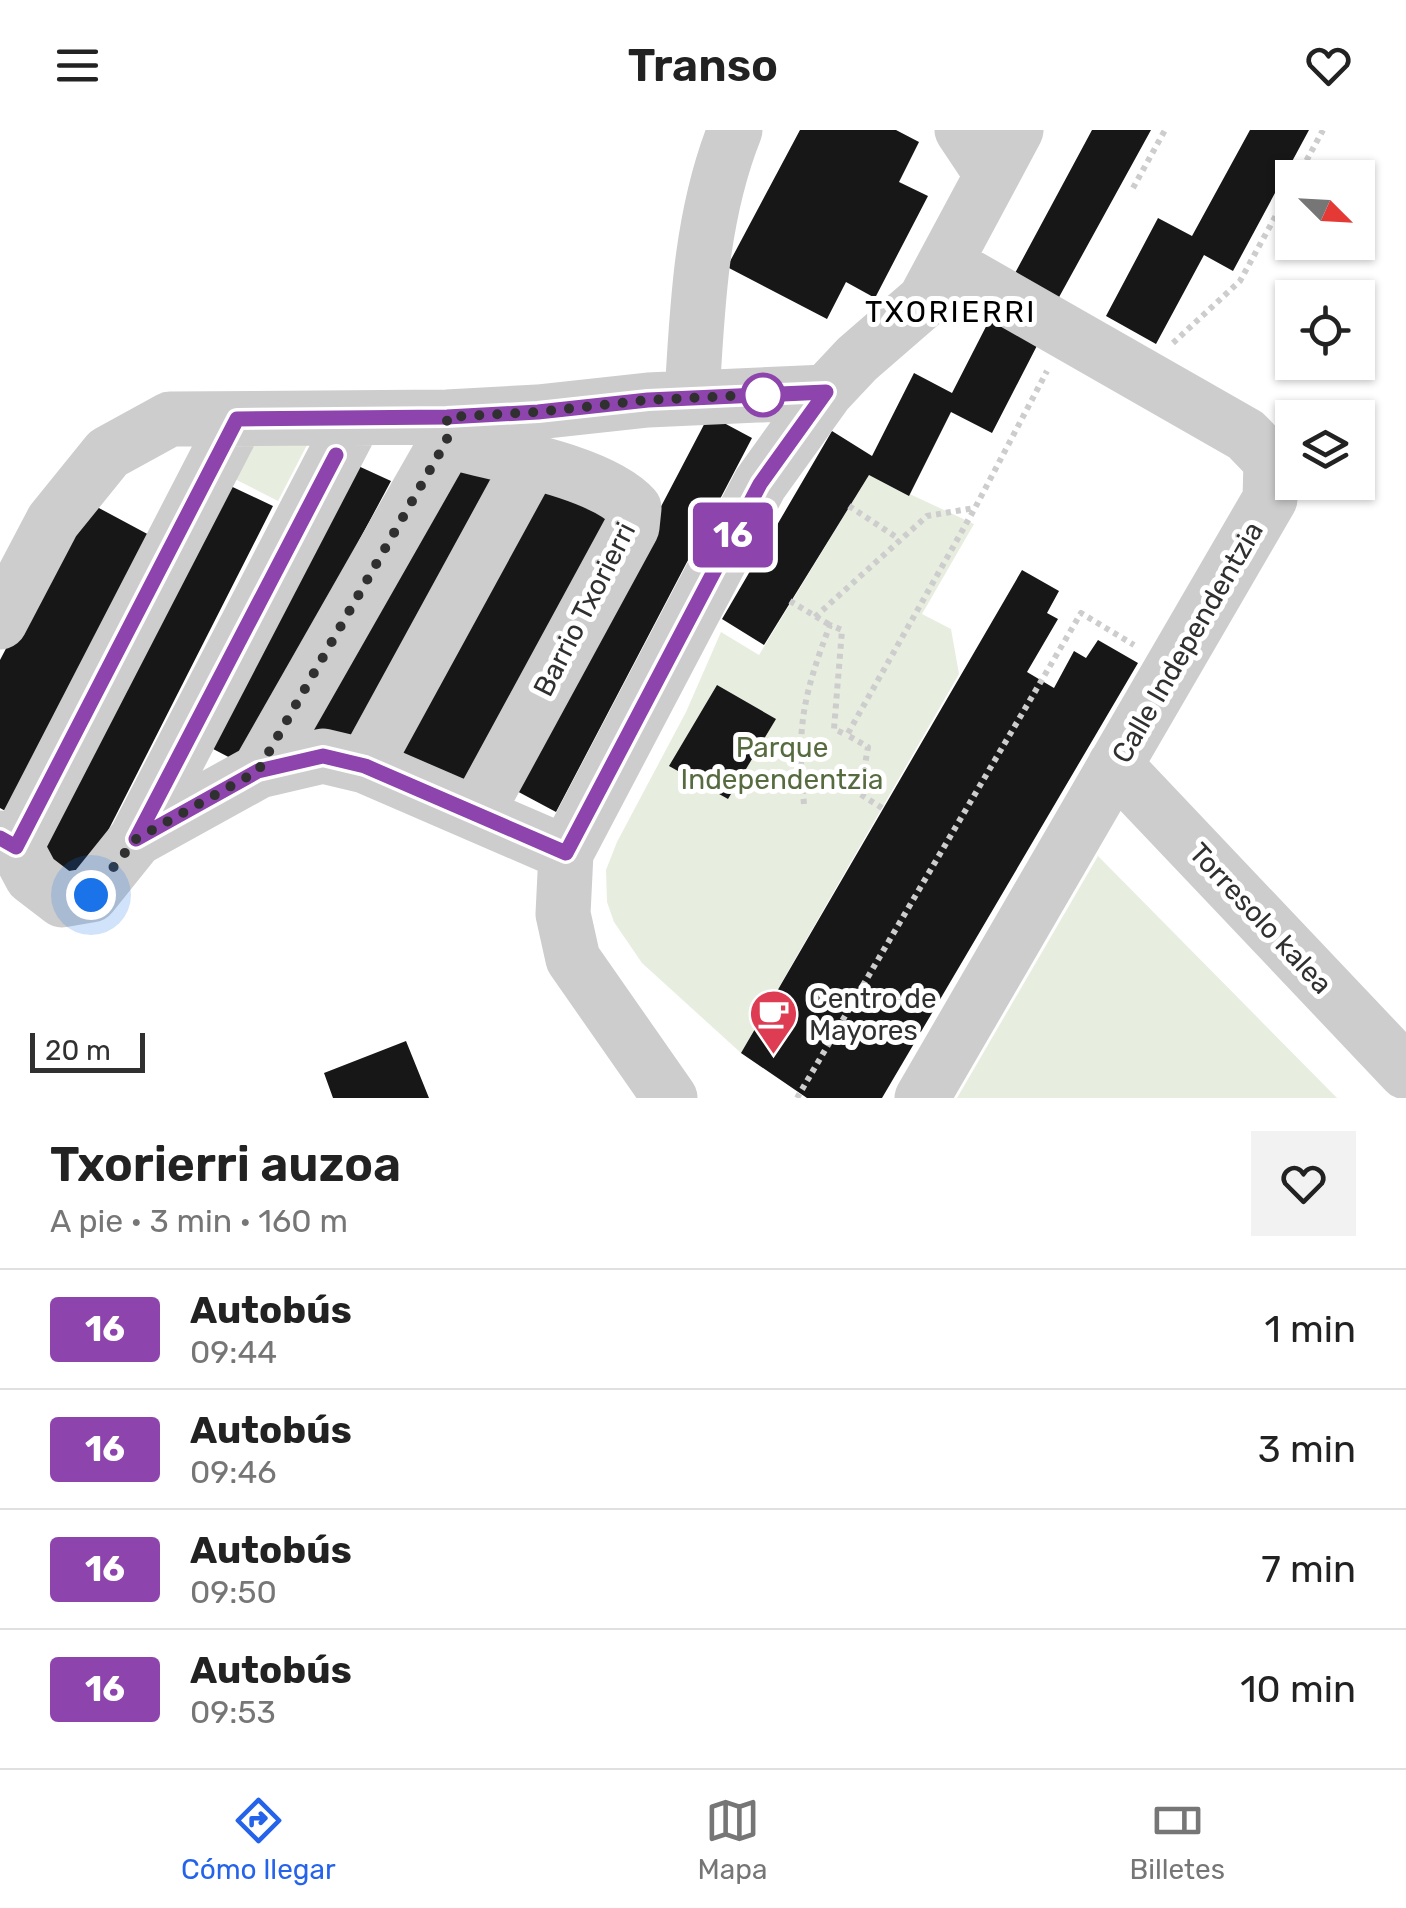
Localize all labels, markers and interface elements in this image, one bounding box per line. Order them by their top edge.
icon: menu [50,38,105,93]
icon: heart [1301,38,1356,93]
text: Transo [628,39,778,92]
north arrow [1275,160,1375,260]
map controls [1275,160,1375,500]
button: locate [1275,280,1375,380]
district label: TXORIERRI [865,294,1037,330]
unlabelled marker [742,374,784,416]
button: layers [1275,400,1375,500]
line badge: 16 [688,502,778,568]
text: 16 [713,514,753,556]
street label: Calle Independentzia [1105,516,1270,769]
street label: Barrio Txorierri [526,517,642,702]
park label: Parque Independentzia [681,731,883,796]
street label: Torresolo kalea [1182,836,1339,1001]
your location [66,870,116,920]
place label: Centro de Mayores [809,982,937,1047]
cafe icon: Centro de Mayores [748,988,800,1056]
scale bar [30,1028,145,1073]
text: 20 m [45,1034,111,1067]
button: heart [1251,1131,1356,1236]
text: Txorierri auzoa [50,1136,401,1193]
text: A pie · 3 min · 160 m [50,1202,348,1240]
text: Autobús [190,1287,352,1333]
text: 1 min [1264,1306,1356,1352]
text: 16 [85,1308,125,1350]
text: 09:44 [190,1333,277,1371]
text: Autobús [190,1407,352,1453]
text: 3 min [1258,1426,1356,1472]
text: 16 [85,1428,125,1470]
text: 09:46 [190,1453,277,1491]
text: Autobús [190,1527,352,1573]
text: 7 min [1261,1546,1356,1592]
text: 16 [85,1548,125,1590]
text: 09:50 [190,1573,277,1611]
text: Autobús [190,1647,352,1693]
text: 10 min [1240,1666,1356,1712]
text: 16 [85,1668,125,1710]
text: 09:53 [190,1693,276,1731]
tab: Cómo llegar [181,1793,336,1886]
tab: Mapa [698,1793,767,1886]
tab: Billetes [1129,1793,1225,1886]

